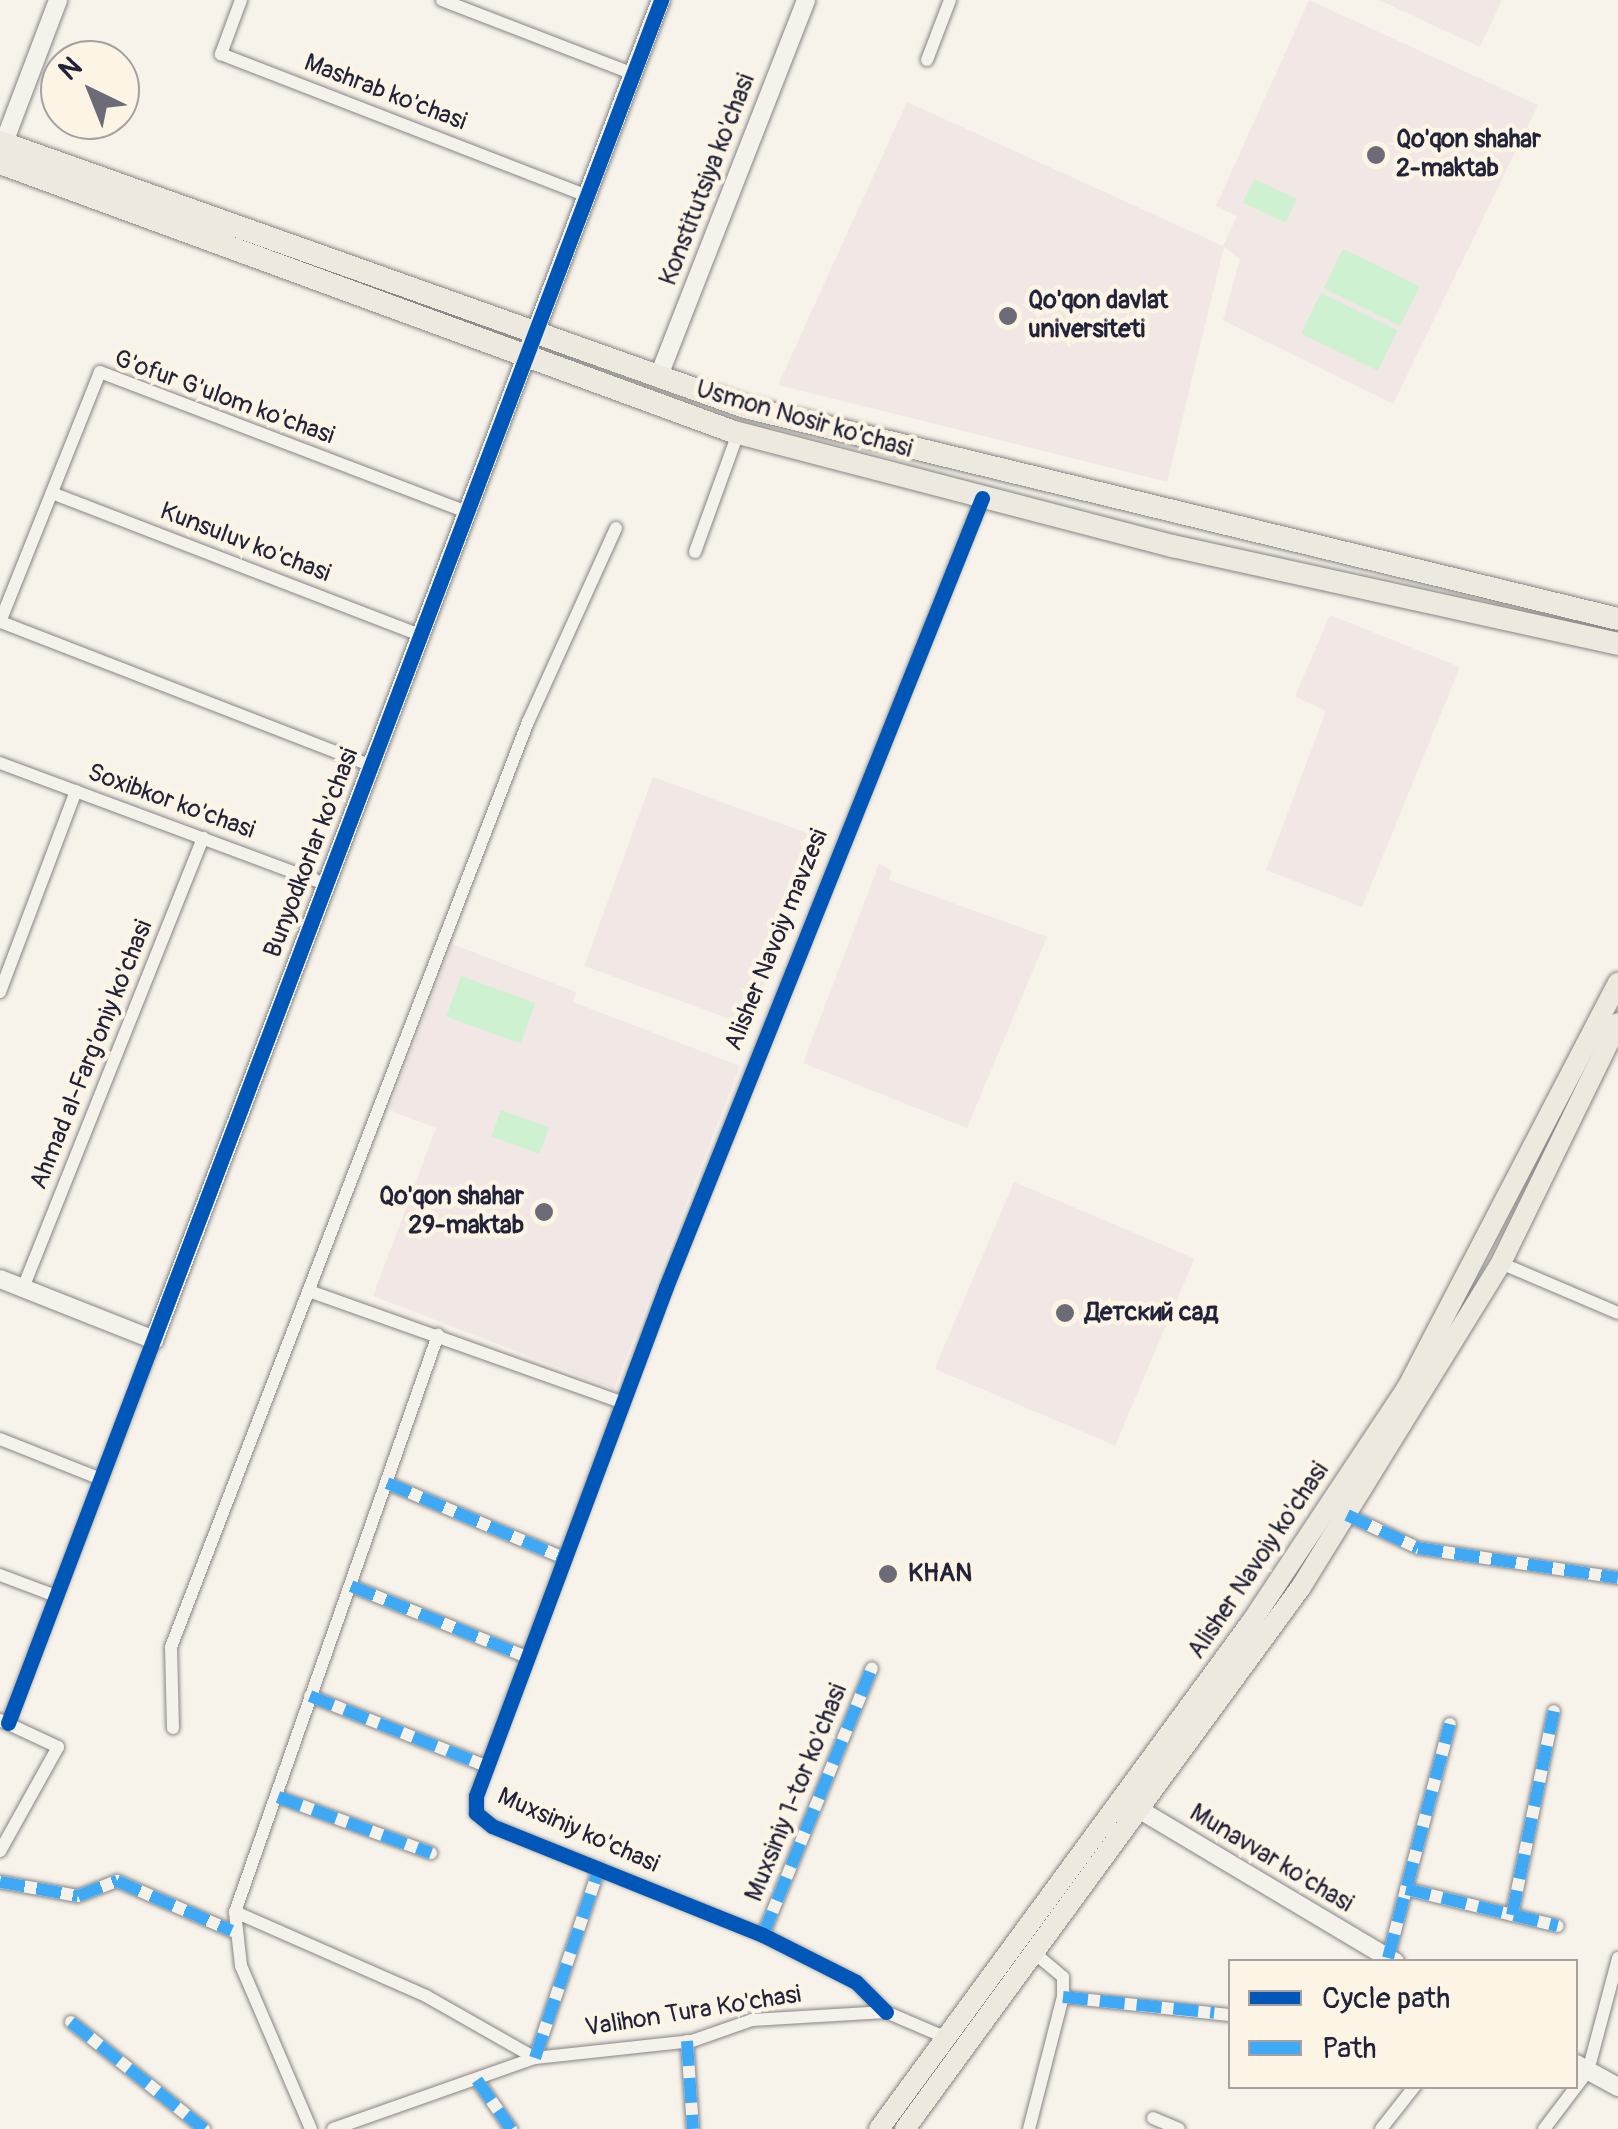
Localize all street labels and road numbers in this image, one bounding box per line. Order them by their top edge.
street label: Mashrab ko'chasi [300,48,470,138]
street label: Konstitutsiya ko'chasi [654,70,762,290]
street label: G'ofur G'ulom ko'chasi [110,344,338,452]
street label: Usmon Nosir ko'chasi [692,375,916,465]
street label: Kunsuluv ko'chasi [155,497,335,589]
street label: Bunyodkorlar ko'chasi [258,744,366,962]
street label: Soxibkor ko'chasi [83,758,259,846]
street label: Alisher Navoiy mavzesi [719,825,835,1055]
street label: Ahmad al-Farg'oniy ko'chasi [24,916,160,1194]
street label: Alisher Navoiy ko'chasi [1182,1457,1336,1665]
street label: Muxsiniy 1-tor ko'chasi [740,1680,854,1906]
street label: Muxsiniy ko'chasi [493,1782,663,1880]
street label: Munavvar ko'chasi [1184,1798,1358,1920]
street label: Valihon Tura Ko'chasi [583,1980,803,2044]

